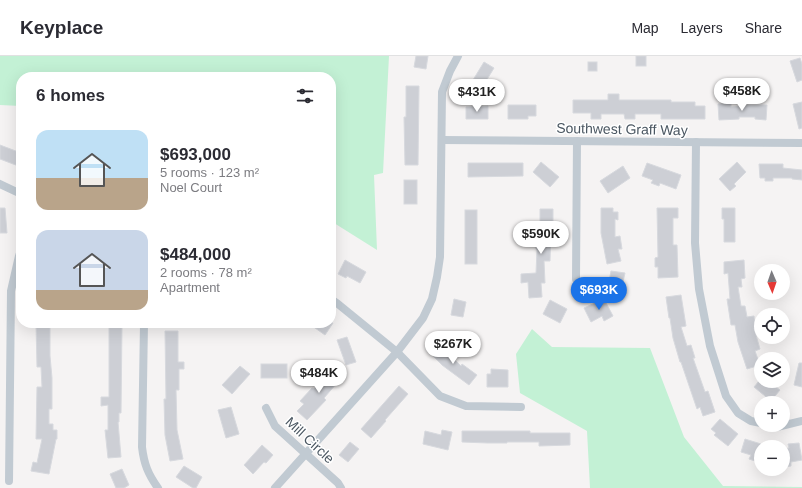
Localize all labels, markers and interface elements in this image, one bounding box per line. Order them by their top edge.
text: Keyplace [20,17,103,38]
text: Map [631,20,659,36]
text: Layers [681,20,723,36]
text: Share [745,20,782,36]
pin: $458K [714,78,770,112]
pin: $431K [449,79,505,113]
text: $458K [723,83,761,98]
text: $431K [458,84,496,99]
icon: filters [294,85,316,107]
text: 6 homes [36,86,105,105]
street label: Southwest Graff Way [556,120,688,138]
text: $693,000 [160,145,231,164]
icon: home [68,146,116,194]
text: 5 rooms · 123 m² [160,165,259,180]
text: Noel Court [160,180,222,195]
pin: $590K [513,221,569,255]
text: $590K [522,226,560,241]
text: $484,000 [160,245,231,264]
icon: home [68,246,116,294]
north arrow [754,264,790,300]
map controls [754,264,790,476]
text: 2 rooms · 78 m² [160,265,252,280]
pin: $693K [571,277,627,311]
text: Apartment [160,280,220,295]
text: $693K [580,282,618,297]
button: locate [754,308,790,344]
pin: $267K [425,331,481,365]
text: $267K [434,336,472,351]
button: layers [754,352,790,388]
pin: $484K [291,360,347,394]
text: $484K [300,365,338,380]
button: + [754,396,790,432]
street label: Mill Circle [282,413,338,467]
button: − [754,440,790,476]

